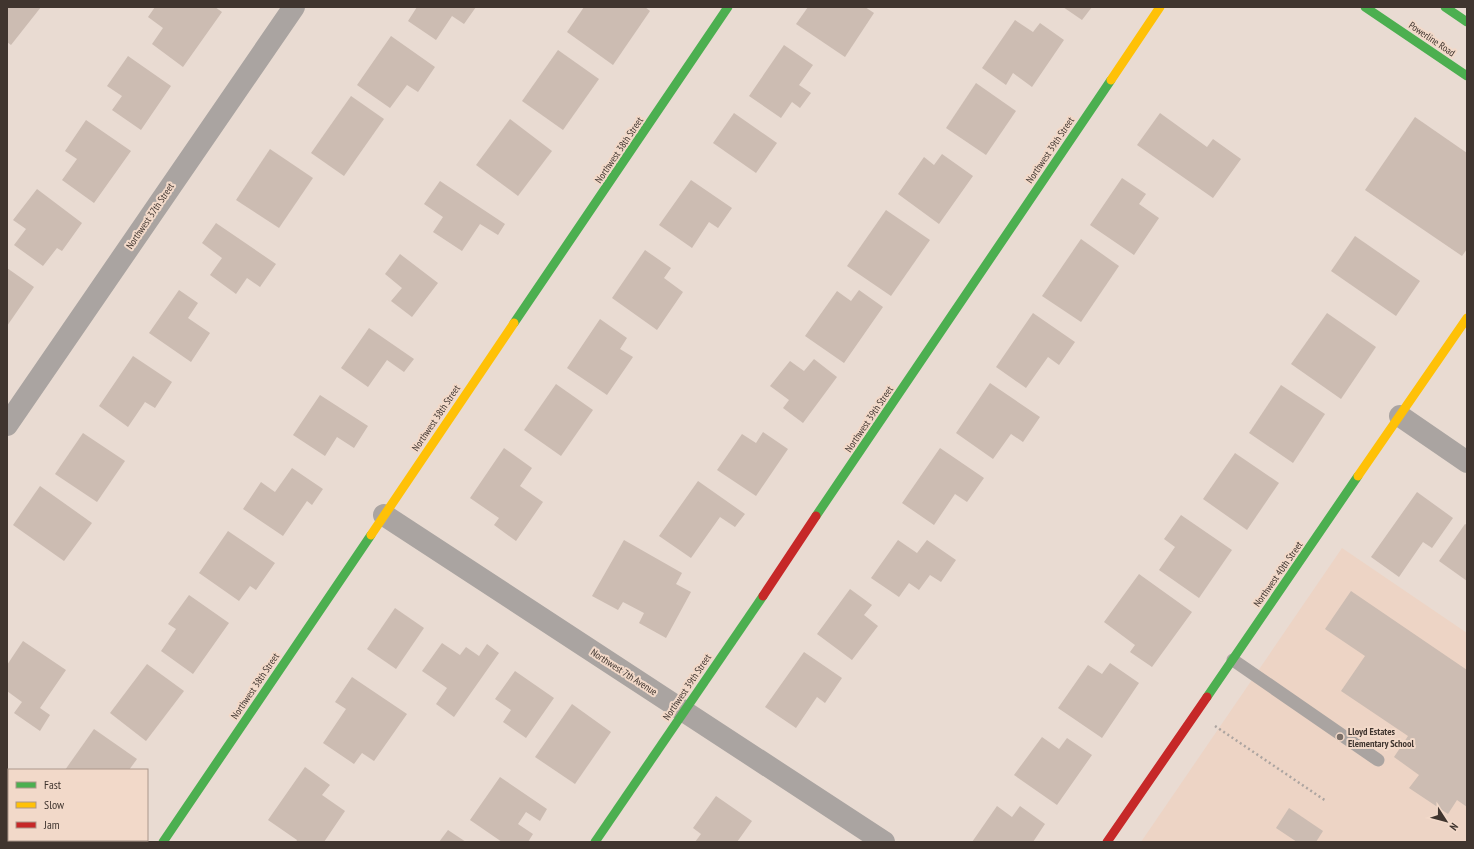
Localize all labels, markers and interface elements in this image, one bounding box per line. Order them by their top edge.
street label: Powerline Road [1406,19,1458,59]
street label: Northwest 38th Street [592,114,646,186]
street label: Northwest 39th Street [1023,114,1077,186]
street label: Northwest 37th Street [123,180,177,252]
street label: Northwest 38th Street [409,382,463,454]
street label: Northwest 39th Street [842,383,896,455]
street label: Northwest 40th Street [1251,539,1306,609]
street label: Northwest 7th Avenue [588,646,660,698]
street label: Northwest 38th Street [228,650,282,722]
street label: Northwest 39th Street [660,651,714,723]
place label: Lloyd Estates Elementary School [1348,725,1414,750]
marker: Lloyd Estates Elementary School [1335,732,1345,742]
legend [8,769,148,841]
text: Fast [44,777,62,792]
text: Slow [44,797,65,812]
north arrow [1426,801,1466,841]
text: Jam [43,817,60,832]
text: N [1447,820,1462,833]

